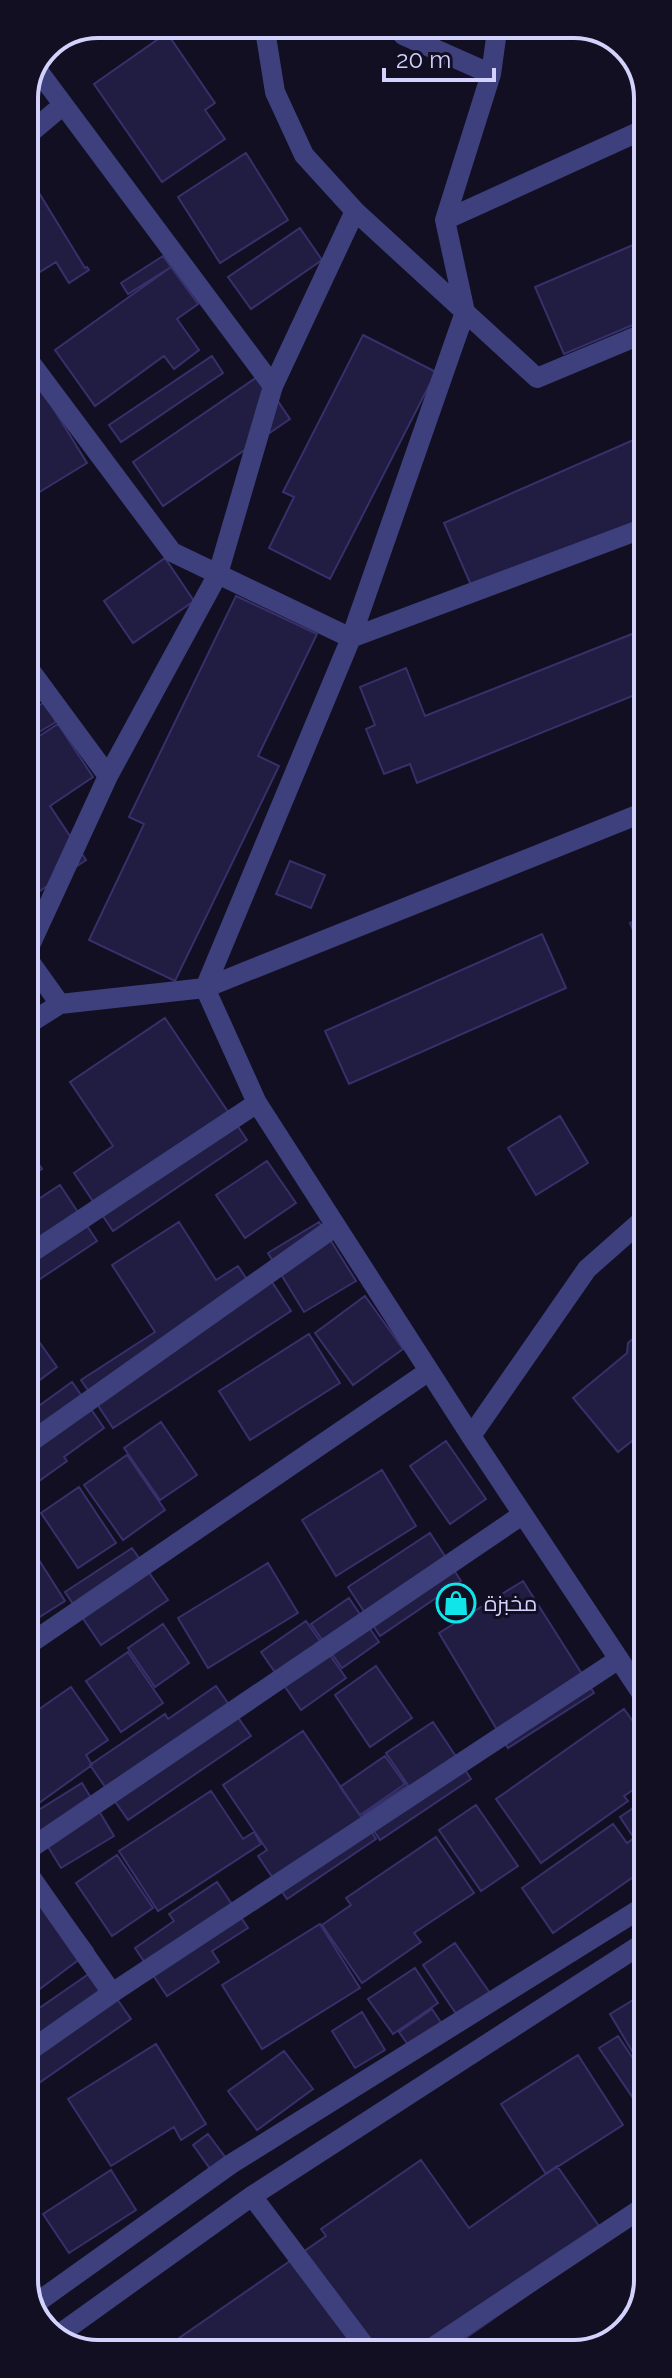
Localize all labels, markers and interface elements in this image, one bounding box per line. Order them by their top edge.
scale bar [384,32,494,82]
text: 20 m [396,45,451,74]
shop icon: مخبزة [435,1582,477,1624]
place label: مخبزة [484,1590,537,1616]

